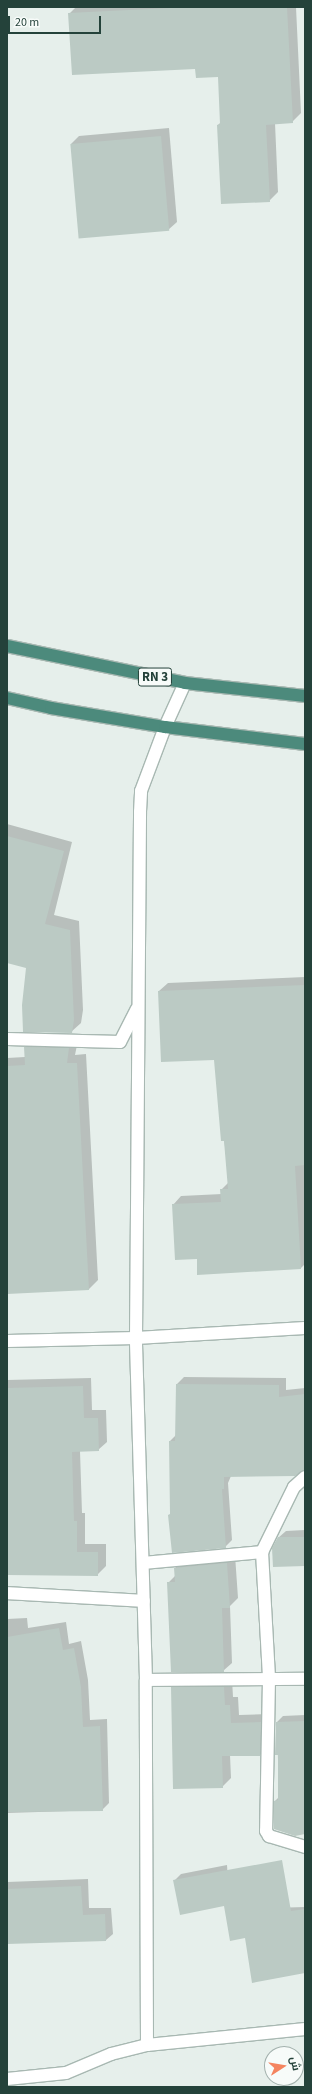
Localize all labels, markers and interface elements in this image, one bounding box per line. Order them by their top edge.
scale bar [10,8,103,34]
text: 20 m [15,14,39,31]
road number: RN 3 [137,666,173,688]
north arrow [264,2046,304,2086]
text: ش [286,2055,304,2072]

